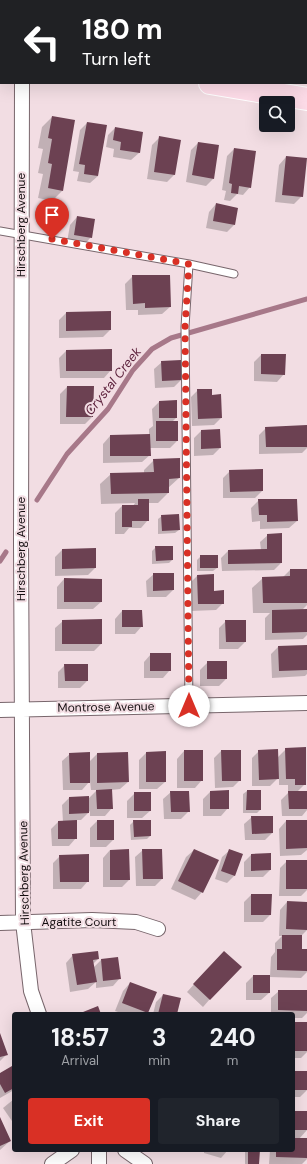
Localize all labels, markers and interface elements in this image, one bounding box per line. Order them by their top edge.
text: 180 m [82,11,163,48]
icon: left [16,16,68,68]
text: Turn left [82,47,151,71]
map controls [259,96,295,132]
button: search [259,96,295,132]
street label: Hirschberg Avenue [13,173,29,277]
pin [35,198,69,239]
icon: arrive [41,204,63,226]
water label: Crystal Creek [81,343,145,418]
street label: Hirschberg Avenue [13,497,29,601]
position arrow [168,685,210,727]
street label: Montrose Avenue [57,698,155,716]
street label: Hirschberg Avenue [15,820,33,925]
street label: Agatite Court [42,914,117,930]
text: 18:57 [51,1022,109,1053]
text: 3 [152,1022,166,1053]
text: 240 [210,1022,256,1053]
text: Arrival [61,1052,99,1069]
text: min [148,1052,170,1069]
text: m [227,1052,238,1069]
button: Exit [28,1098,150,1144]
button: Share [158,1098,279,1144]

